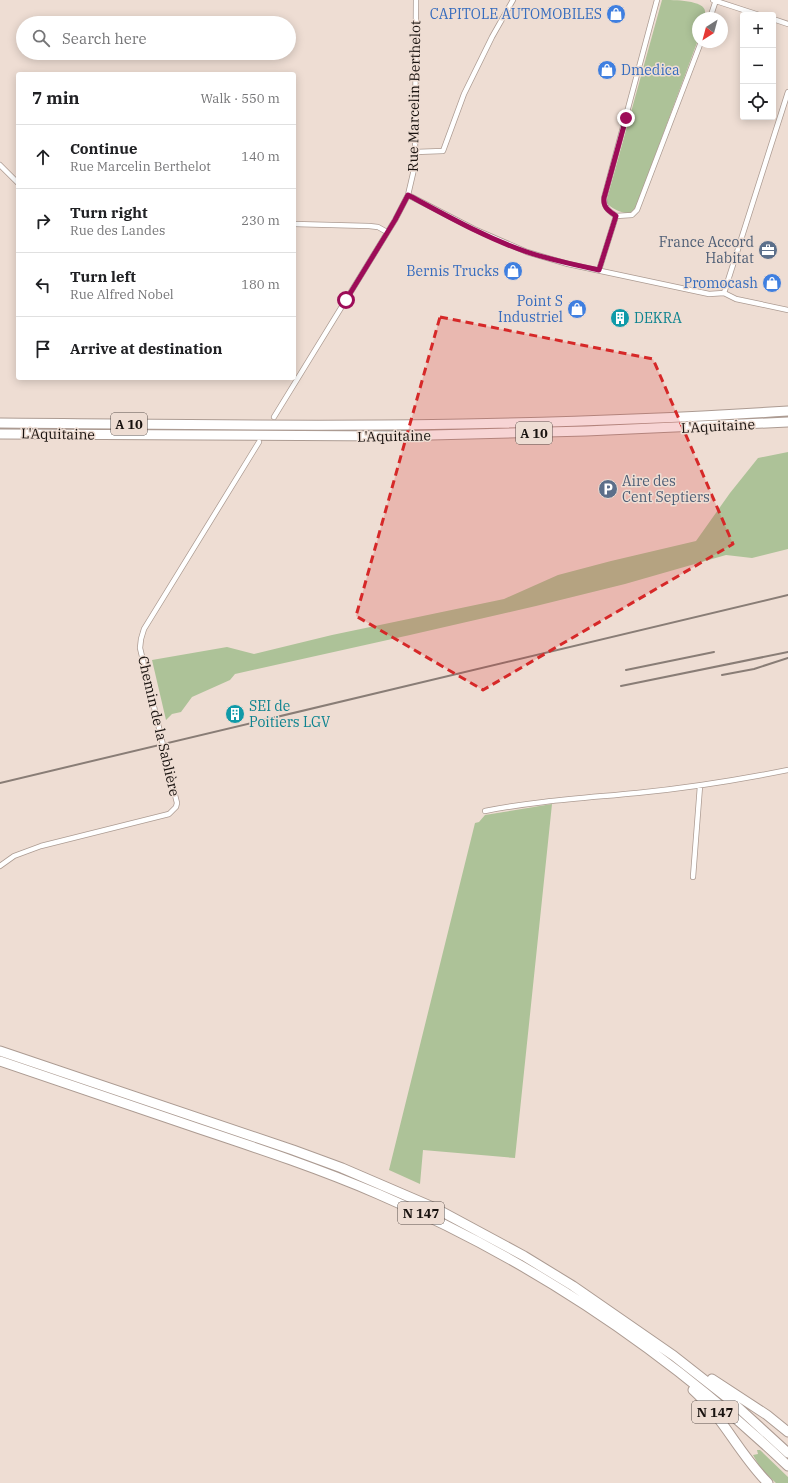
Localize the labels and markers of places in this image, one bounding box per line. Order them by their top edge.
shop icon: CAPITOLE AUTOMOBILES [605,3,627,25]
place label: CAPITOLE AUTOMOBILES [430,5,602,23]
shop icon: Dmedica [596,59,618,81]
place label: Dmedica [621,61,680,79]
place label: France Accord Habitat [659,233,754,267]
office icon: France Accord Habitat [757,239,779,261]
shop icon: Bernis Trucks [502,260,524,282]
place label: Bernis Trucks [406,262,499,280]
shop icon: Promocash [761,272,783,294]
place label: Promocash [684,274,758,292]
place label: Point S Industriel [498,292,563,326]
shop icon: Point S Industriel [566,298,588,320]
building icon: DEKRA [609,307,631,329]
place label: DEKRA [634,309,682,327]
place label: Aire des Cent Septiers [622,472,710,506]
parking icon: Aire des Cent Septiers [597,478,619,500]
place label: SEI de Poitiers LGV [249,697,330,731]
building icon: SEI de Poitiers LGV [224,703,246,725]

